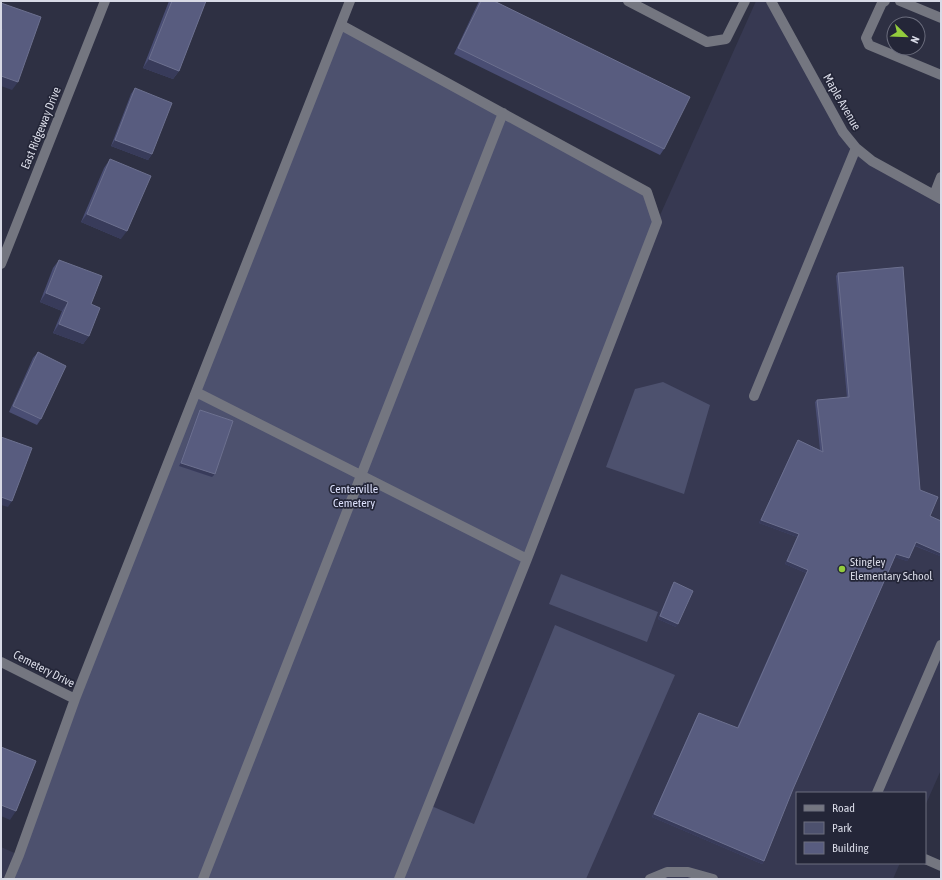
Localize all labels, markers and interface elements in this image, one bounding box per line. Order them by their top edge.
north arrow [886,16,926,56]
text: N [908,35,922,45]
street label: Maple Avenue [820,71,864,133]
street label: East Ridgeway Drive [18,85,64,171]
park label: Centerville Cemetery [330,482,378,510]
place label: Stingley Elementary School [850,555,933,583]
marker: Stingley Elementary School [837,564,847,574]
street label: Cemetery Drive [11,648,77,690]
legend [796,792,926,864]
text: Road [832,801,855,815]
text: Park [832,821,853,835]
text: Building [832,841,870,855]

